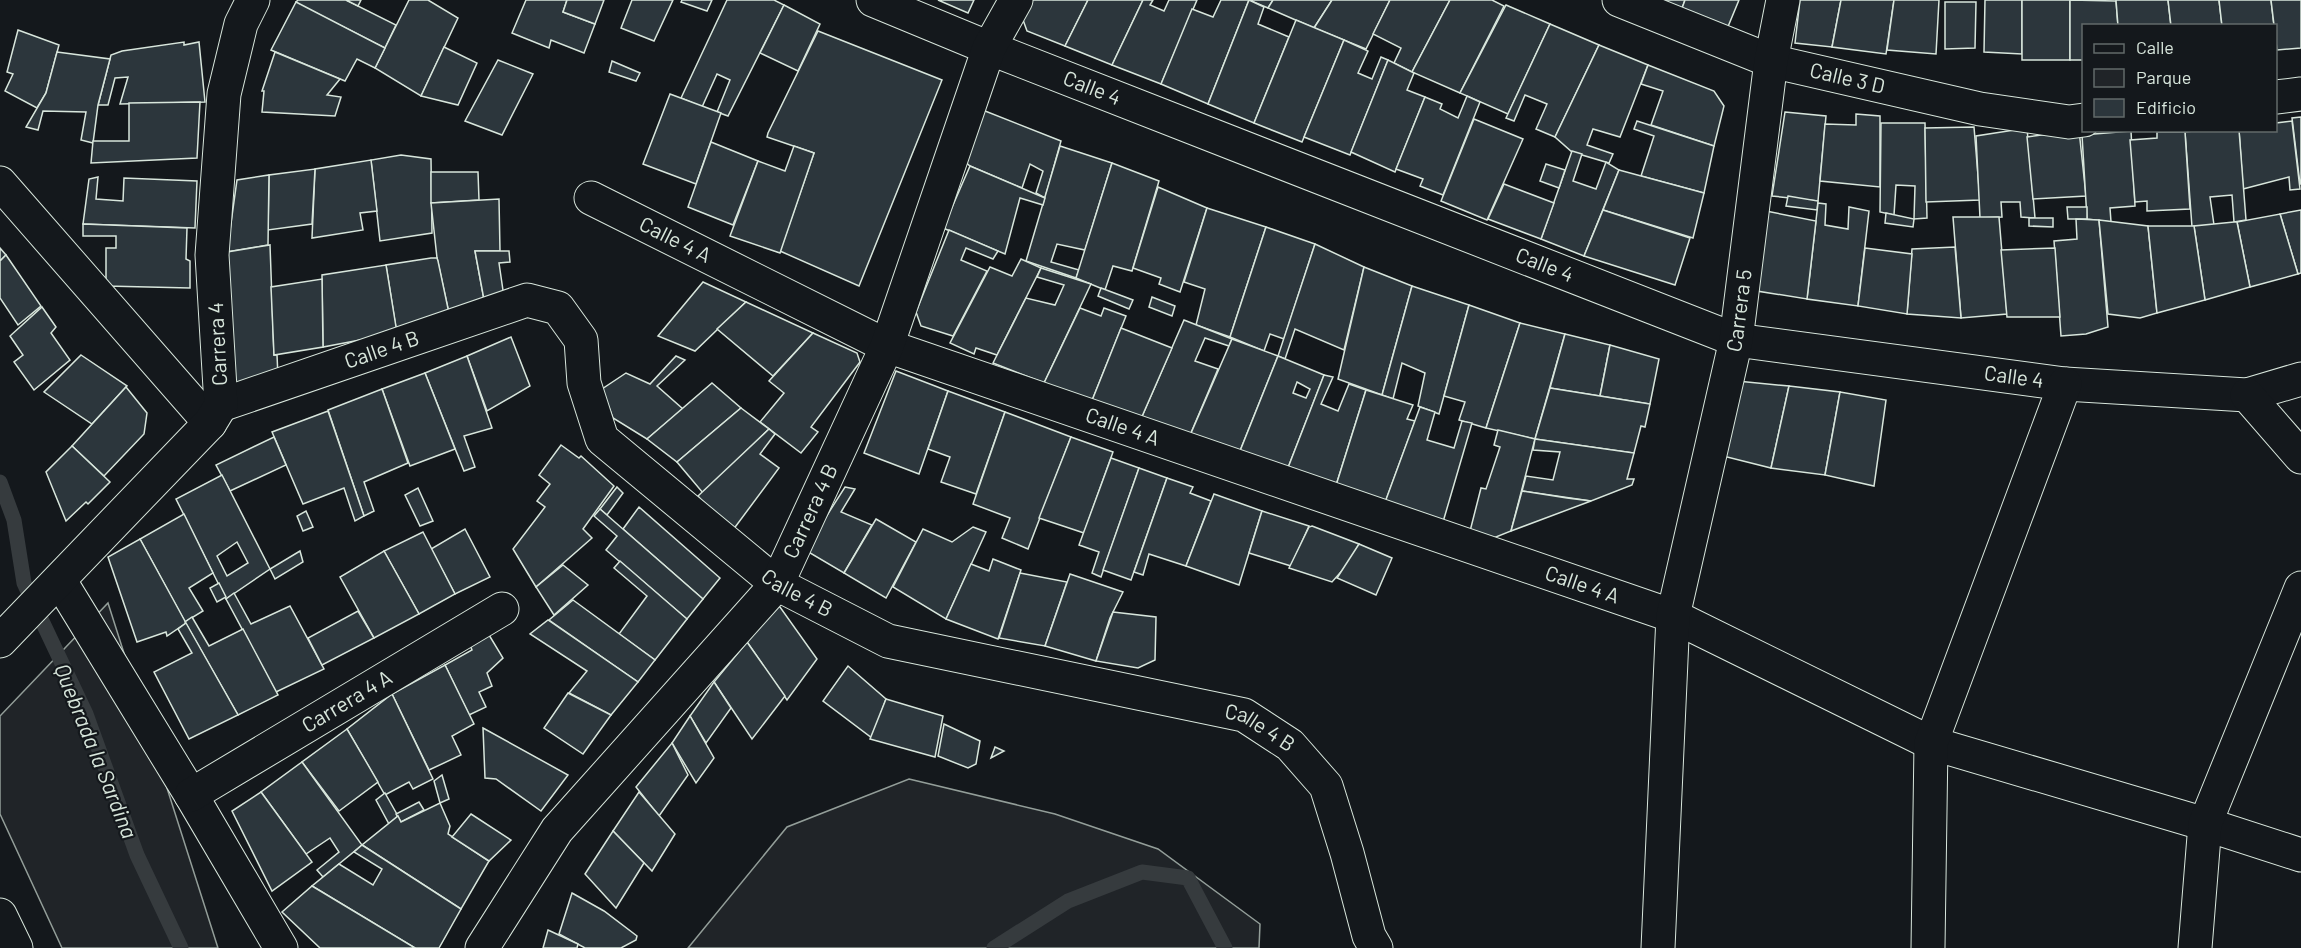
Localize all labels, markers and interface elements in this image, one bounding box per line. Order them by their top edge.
legend [2082,24,2277,132]
text: Calle [2136,36,2174,58]
street label: Calle 3 D [1808,56,1888,98]
street label: Calle 4 [1060,64,1125,109]
text: Parque [2136,66,2191,88]
text: Edificio [2136,96,2196,118]
street label: Calle 4 A [636,210,716,267]
street label: Calle 4 [1513,241,1578,286]
street label: Carrera 5 [1720,268,1756,354]
street label: Carrera 4 [202,302,231,387]
street label: Calle 4 B [341,324,422,373]
street label: Calle 4 [1983,359,2046,392]
street label: Calle 4 A [1083,401,1164,450]
street label: Carrera 4 B [777,459,842,562]
street label: Calle 4 A [1542,559,1623,608]
street label: Calle 4 B [757,562,837,621]
water label: Quebrada la Sardina [50,659,144,842]
street label: Carrera 4 A [297,664,396,737]
street label: Calle 4 B [1223,697,1300,756]

